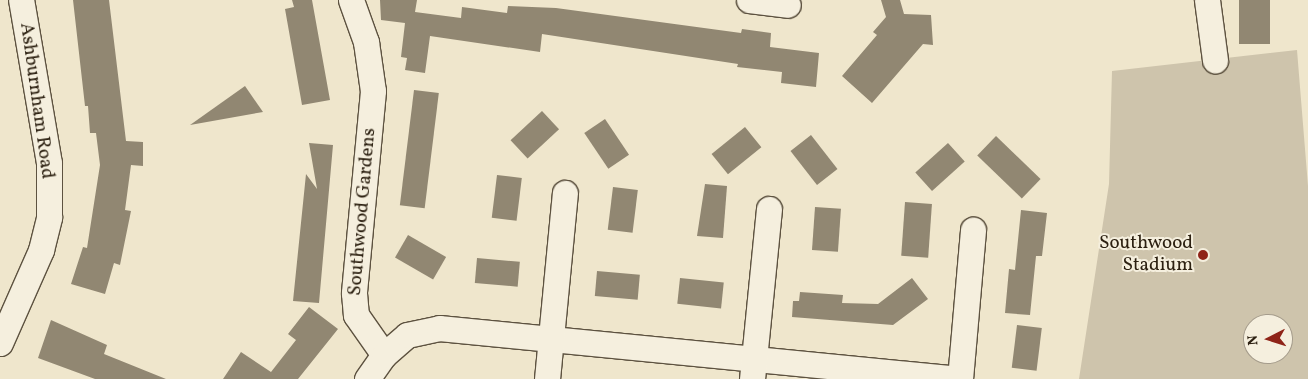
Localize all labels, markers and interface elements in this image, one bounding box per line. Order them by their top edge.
street label: Ashburnham Road [14,21,58,181]
street label: Southwood Gardens [344,127,382,297]
place label: Southwood Stadium [1099,233,1193,277]
marker: Southwood Stadium [1197,249,1209,261]
north arrow [1243,314,1293,364]
text: N [1244,334,1263,346]

